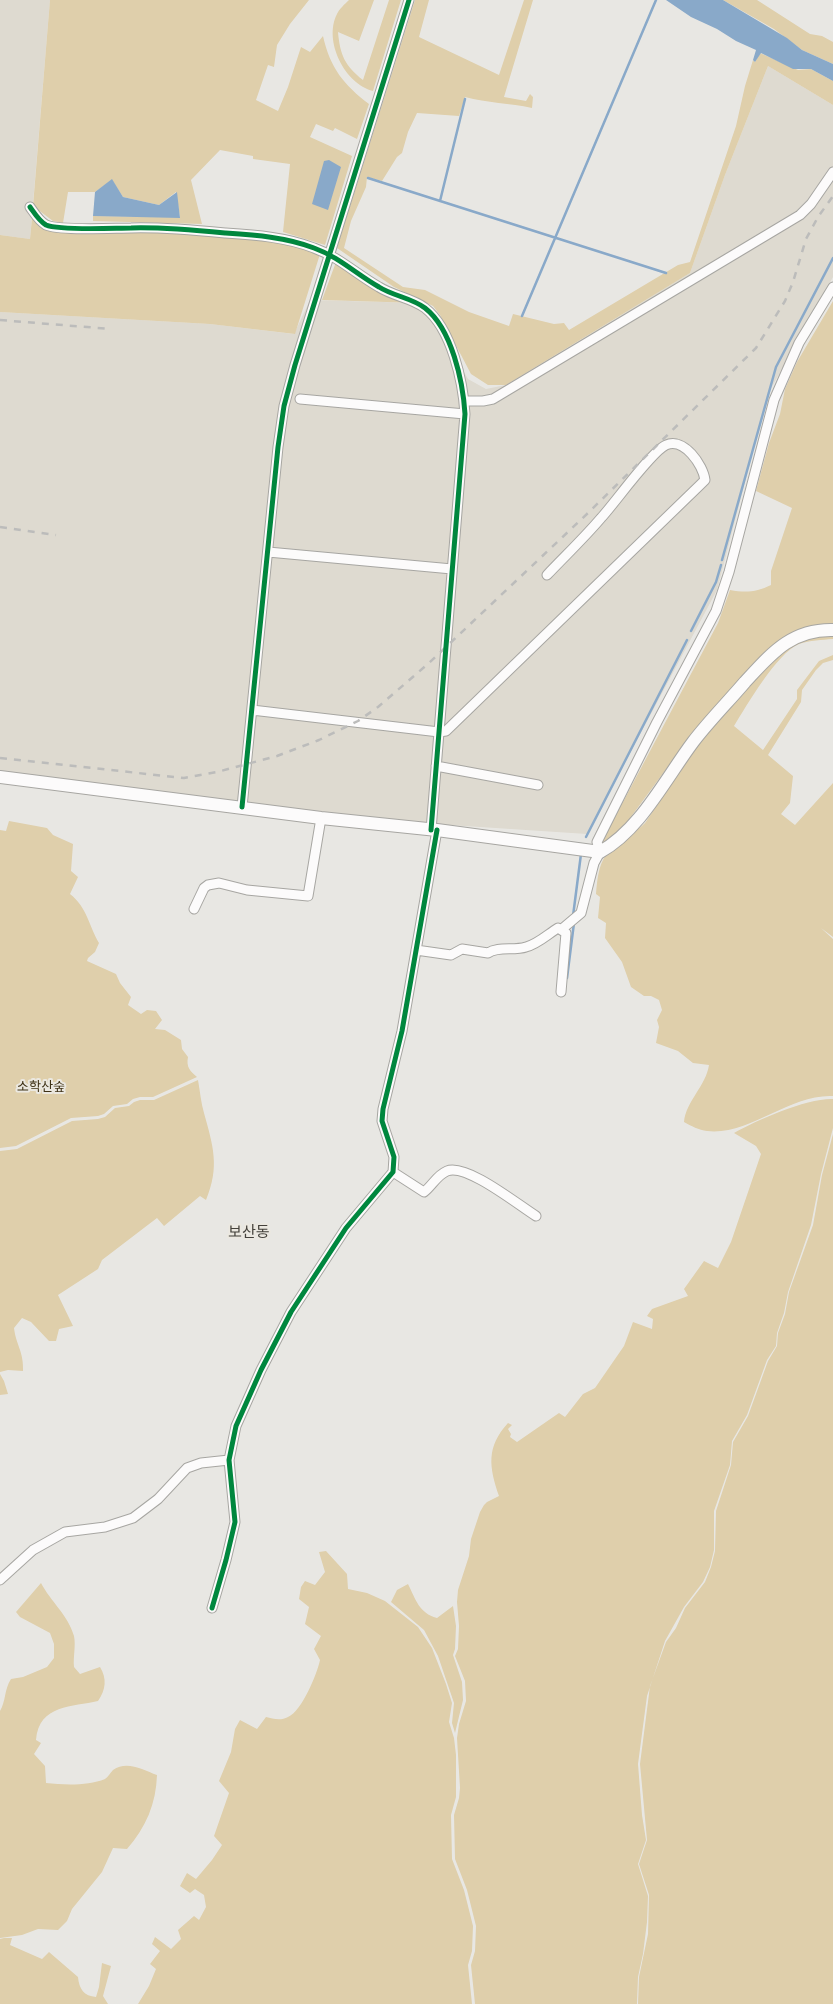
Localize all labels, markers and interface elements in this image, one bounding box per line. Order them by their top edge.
park label: 소학산숲 [17,1079,65,1095]
district label: 보산동 [228,1223,270,1241]

